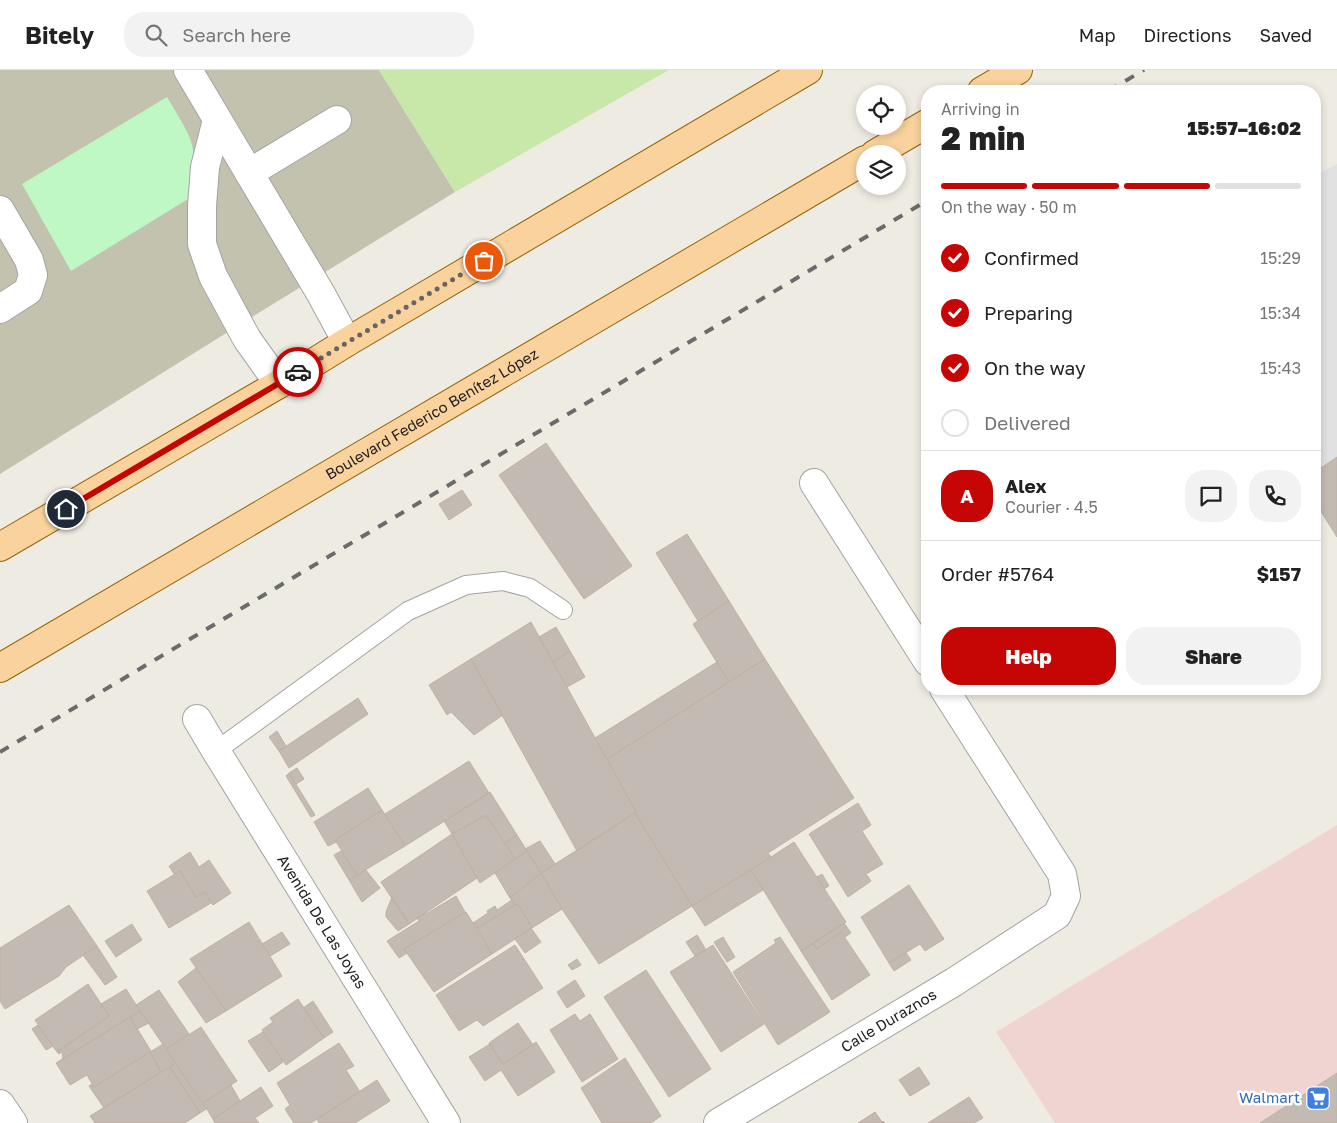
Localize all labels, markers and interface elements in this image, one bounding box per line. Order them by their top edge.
search box [124,12,474,57]
text: Bitely [25,20,94,49]
icon: search [142,21,170,49]
text: Search here [182,23,291,46]
text: Map [1079,24,1115,46]
text: Directions [1143,24,1231,46]
text: Saved [1259,24,1312,46]
map controls [856,85,906,195]
button: locate [856,85,906,135]
text: Arriving in [941,99,1020,119]
text: 15:57–16:02 [1187,116,1301,139]
text: 2 min [941,119,1025,157]
button: layers [856,145,906,195]
text: On the way · 50 m [941,197,1077,217]
pin [463,240,505,282]
icon: check [941,244,969,272]
text: Confirmed [984,246,1079,269]
icon: bag [470,247,498,275]
text: 15:29 [1260,248,1301,268]
icon: check [941,299,969,327]
text: Preparing [984,301,1073,324]
text: 15:34 [1260,303,1301,323]
street label: Boulevard Federico Benítez López [322,344,541,483]
courier [273,347,323,397]
icon: check [941,354,969,382]
text: On the way [984,356,1086,379]
icon: car [284,358,312,386]
text: 15:43 [1260,358,1301,378]
text: Delivered [984,411,1071,434]
button: chat [1185,470,1237,522]
button: phone [1249,470,1301,522]
text: Alex [1005,474,1046,497]
text: A [960,484,974,507]
pin [45,488,87,530]
icon: home [52,495,80,523]
text: Courier · 4.5 [1005,497,1098,517]
text: Order #5764 [941,562,1054,585]
text: $157 [1257,562,1301,585]
button: Help [941,627,1116,685]
button: Share [1126,627,1301,685]
street label: Avenida De Las Joyas [274,851,371,992]
street label: Calle Duraznos [837,985,939,1056]
supermarket icon: Walmart [1305,1085,1331,1111]
place label: Walmart [1239,1088,1300,1106]

